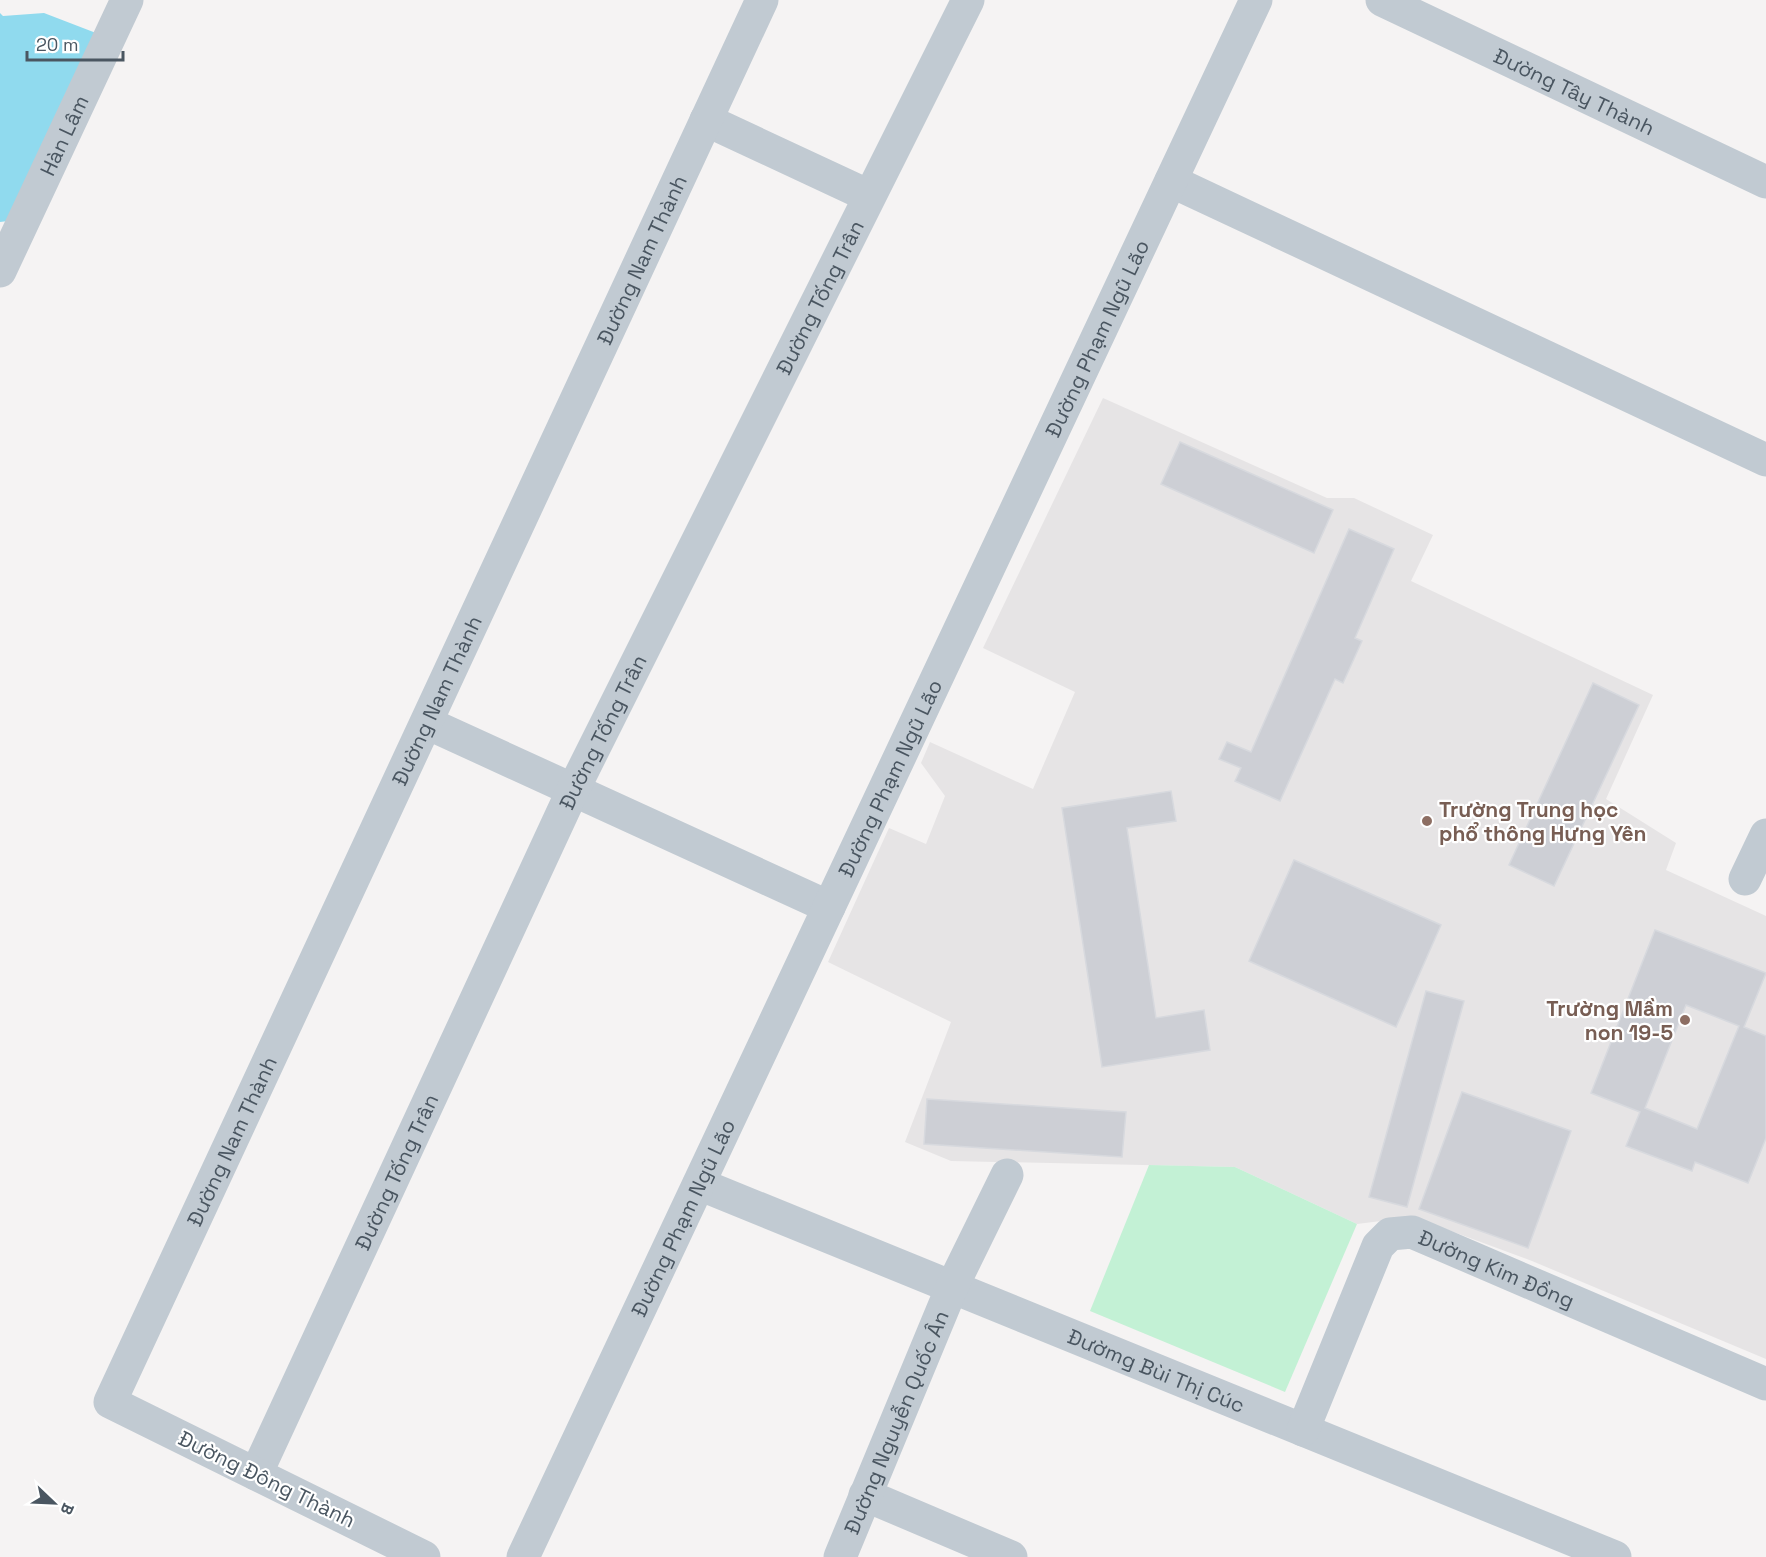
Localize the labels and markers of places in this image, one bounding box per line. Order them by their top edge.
place label: Trường Trung học phổ thông Hưng Yên [1439,796,1646,847]
marker: Trường Trung học phổ thông Hưng Yên [1420,814,1434,828]
place label: Trường Mầm non 19-5 [1546,995,1673,1046]
marker: Trường Mầm non 19-5 [1678,1013,1692,1027]

